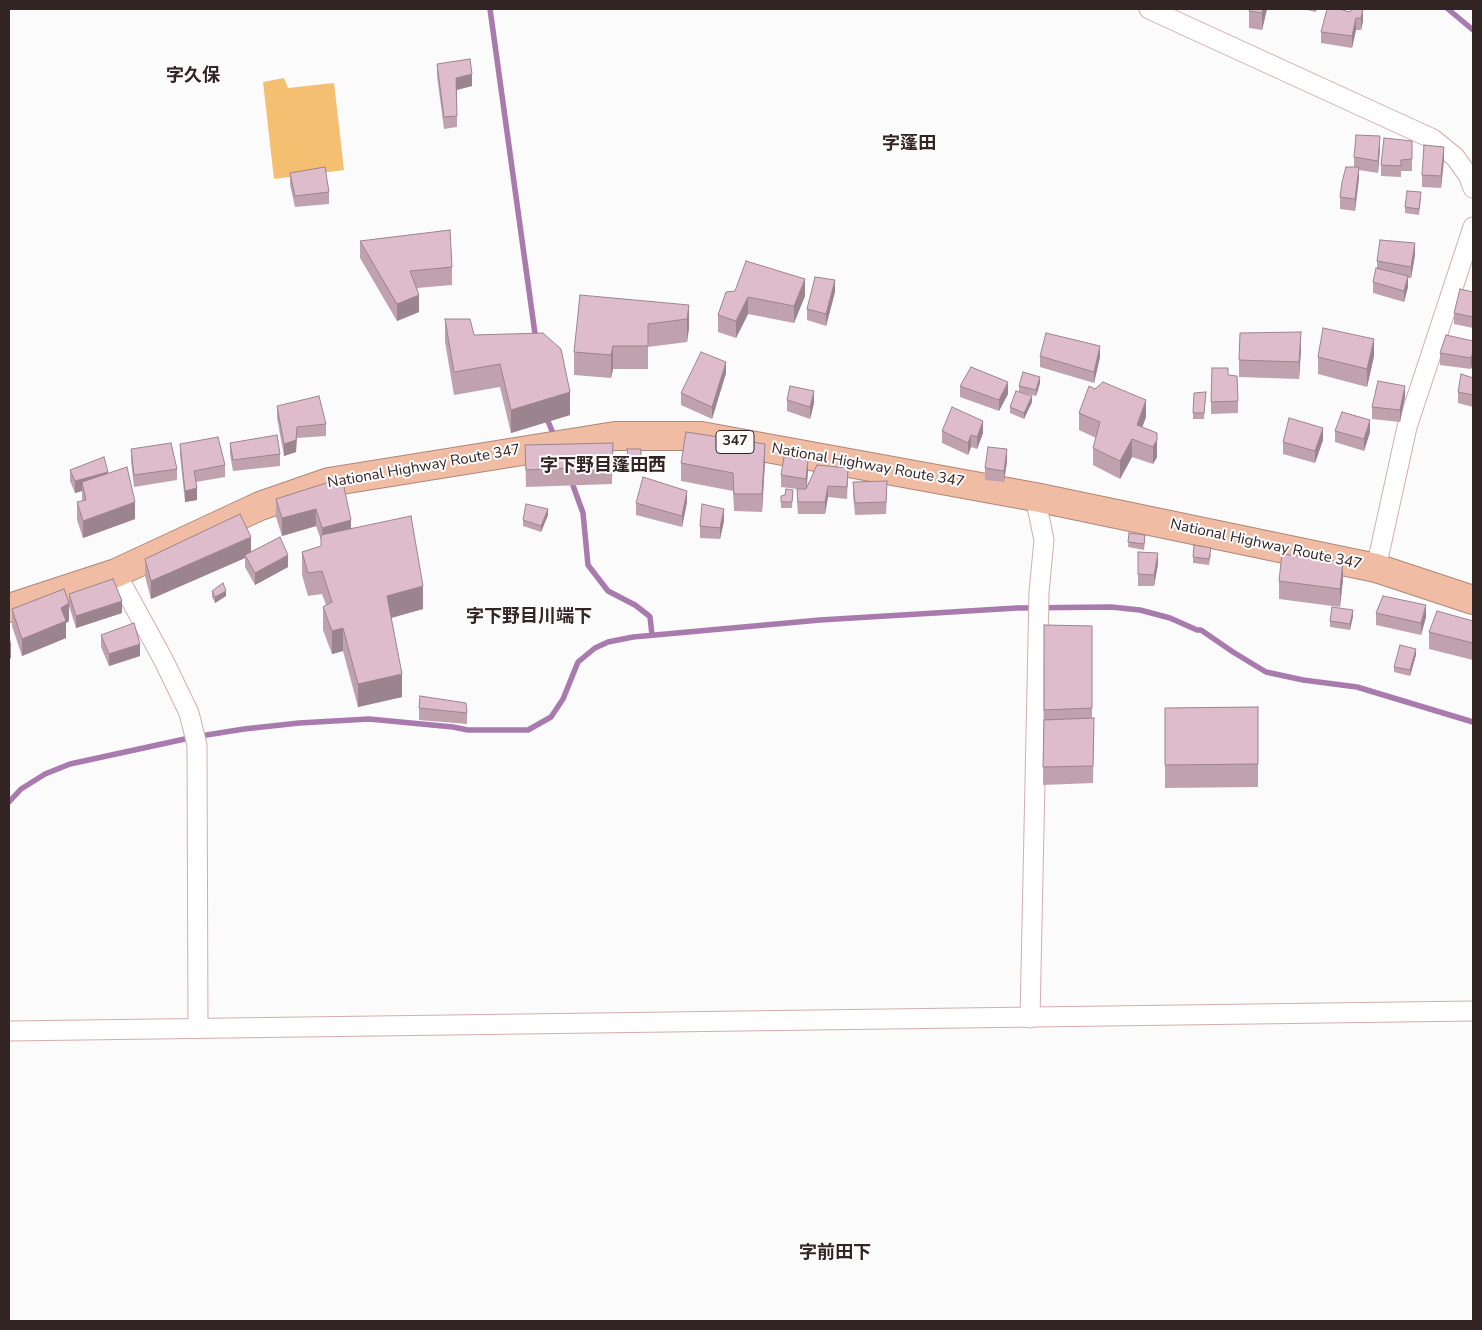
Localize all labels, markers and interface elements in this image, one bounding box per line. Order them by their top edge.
district label: 字久保 [166,66,220,88]
district label: 字蓬田 [882,134,936,156]
road number: 347 [716,431,754,454]
street label: National Highway Route 347 [770,440,966,492]
street label: National Highway Route 347 [326,441,522,493]
district label: 字下野目蓬田西 [540,456,666,478]
street label: National Highway Route 347 [1168,516,1364,574]
district label: 字下野目川端下 [466,607,592,629]
district label: 字前田下 [799,1243,871,1265]

